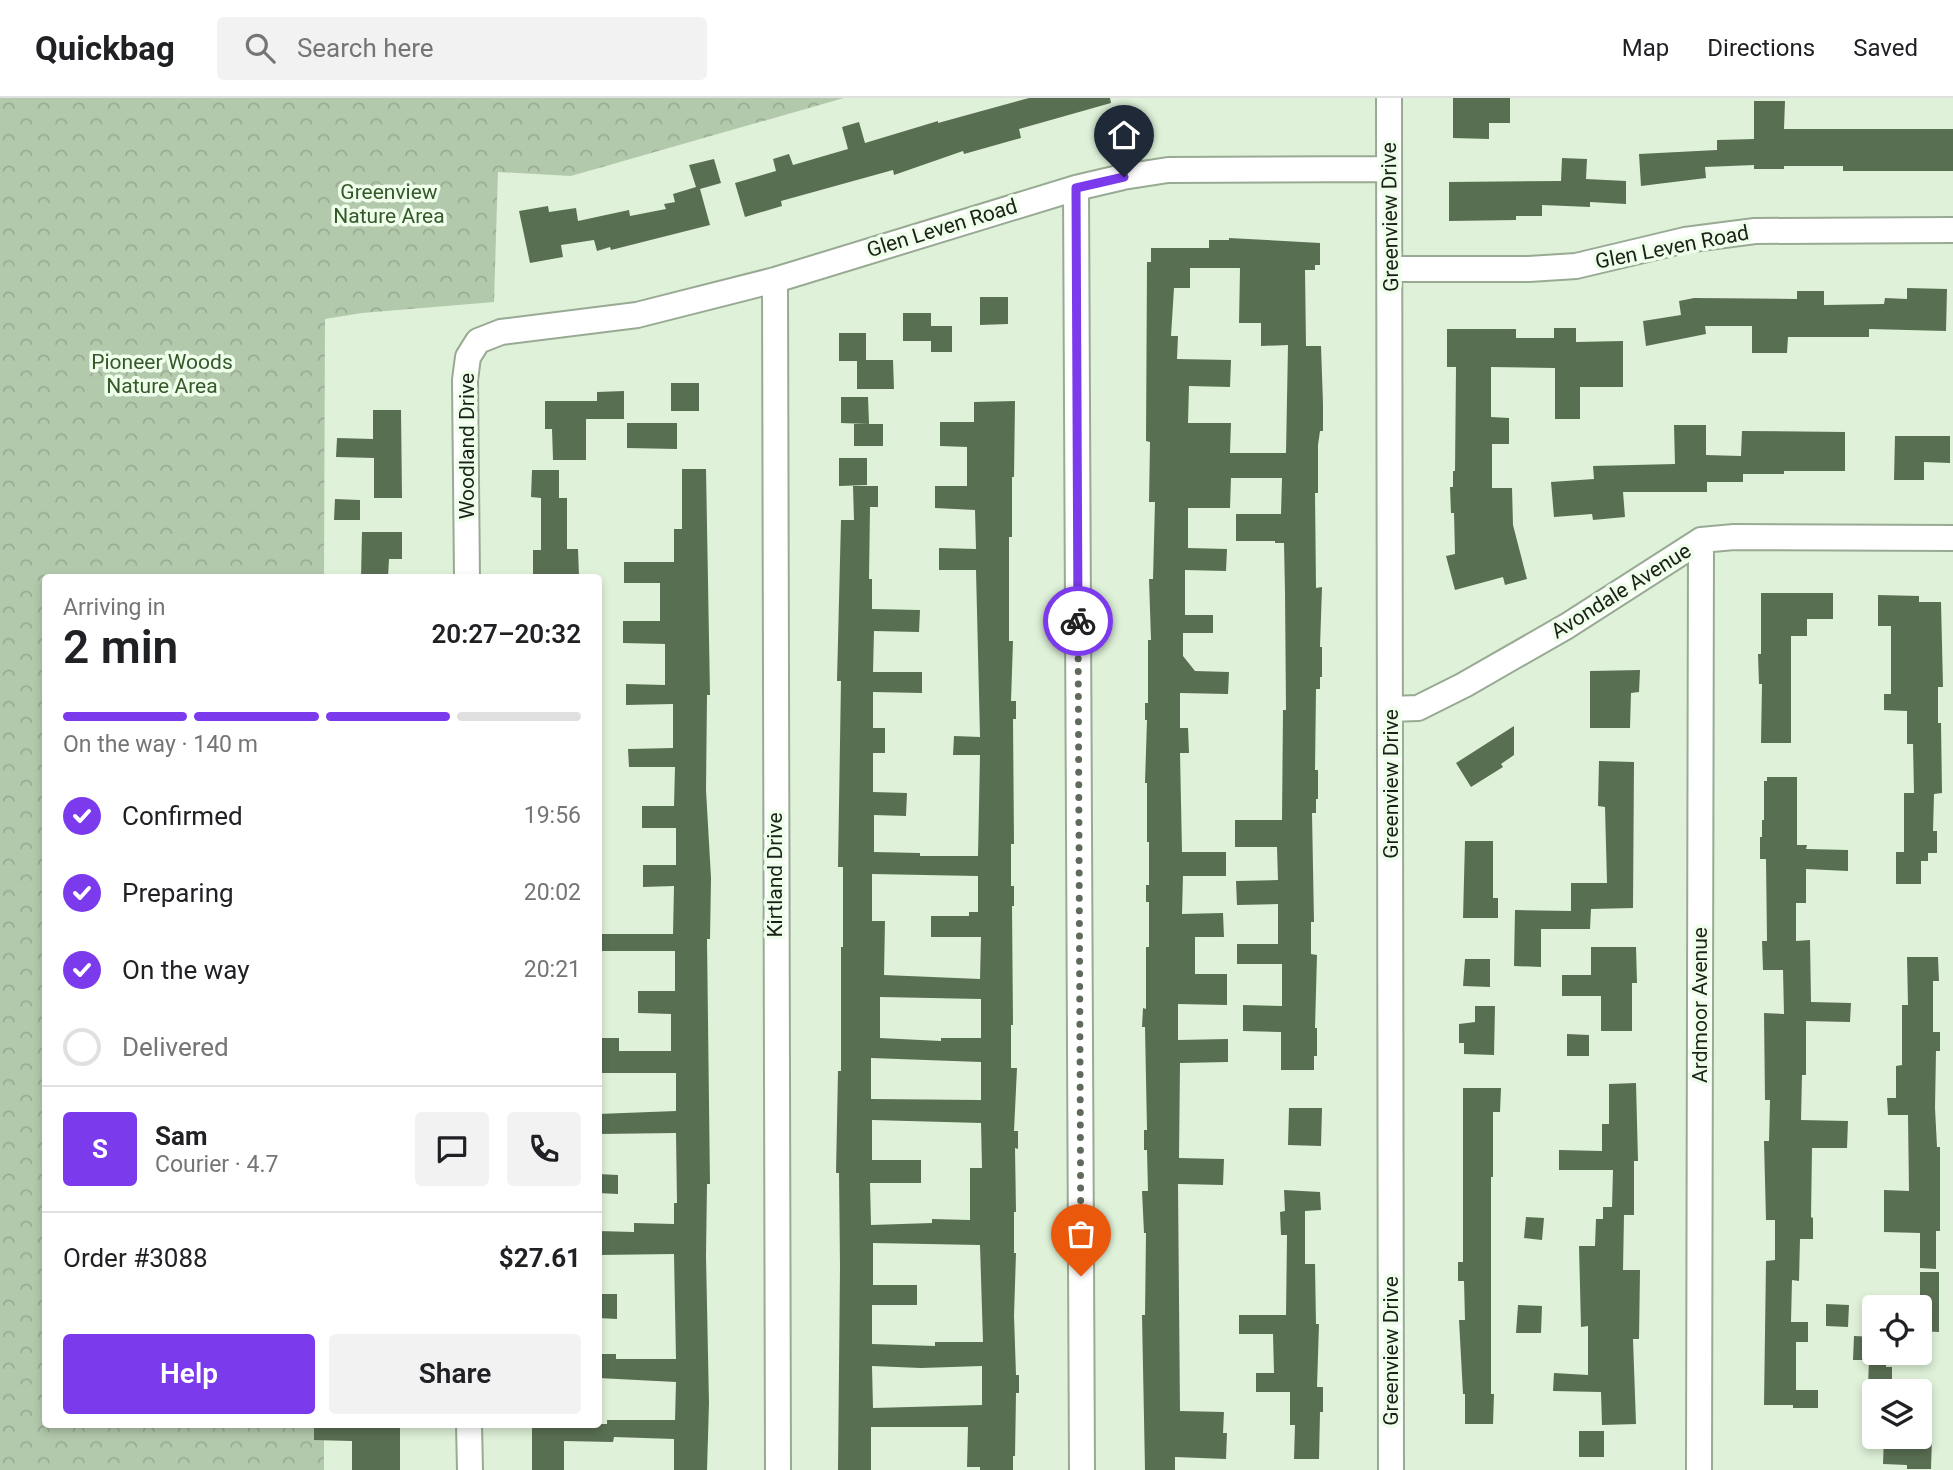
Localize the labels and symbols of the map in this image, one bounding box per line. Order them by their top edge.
pin [1094,105,1154,177]
street label: Greenview Drive [1377,142,1403,292]
park label: Greenview Nature Area [333,180,445,228]
street label: Glen Leven Road [864,194,1020,262]
street label: Glen Leven Road [1593,220,1751,274]
park label: Pioneer Woods Nature Area [91,350,233,398]
street label: Woodland Drive [455,373,479,519]
street label: Avondale Avenue [1547,538,1695,644]
courier [1043,586,1113,656]
street label: Greenview Drive [1379,709,1403,859]
street label: Kirtland Drive [763,812,787,938]
street label: Ardmoor Avenue [1688,927,1712,1083]
pin [1051,1204,1111,1276]
street label: Greenview Drive [1379,1276,1403,1426]

